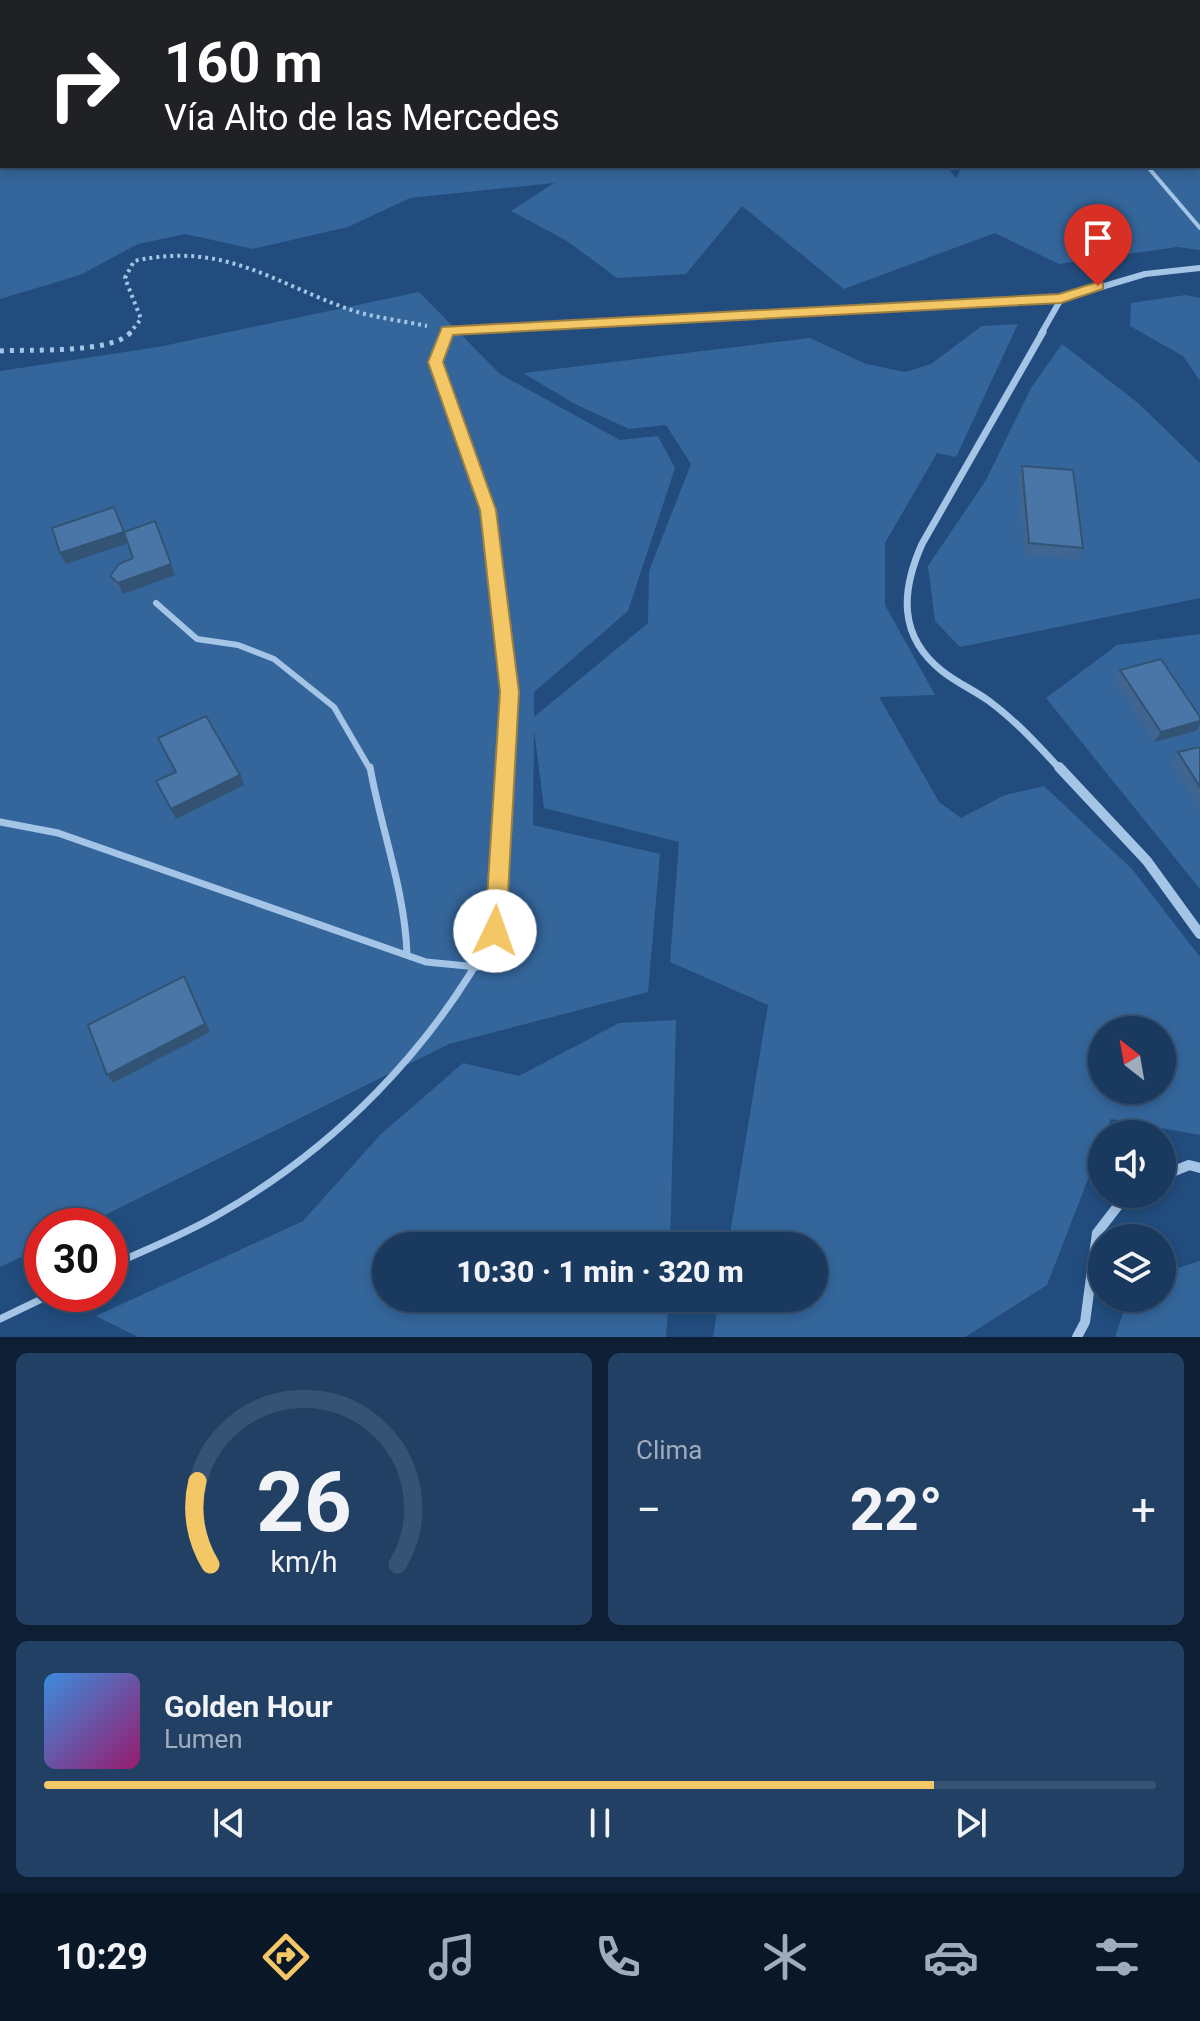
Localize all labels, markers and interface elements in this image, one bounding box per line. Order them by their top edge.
text: 160 m [164,30,323,96]
icon: right [32,32,136,136]
text: Vía Alto de las Mercedes [164,97,560,139]
pin [1064,204,1132,286]
icon: arrive [1076,216,1120,260]
position arrow [453,889,537,973]
north arrow [1088,1016,1176,1104]
map controls [1088,1016,1176,1312]
button: sound [1088,1120,1176,1208]
speed limit sign: 30 [24,1208,128,1312]
button: layers [1088,1224,1176,1312]
text: 10:30 · 1 min · 320 m [456,1254,744,1289]
text: Clima [636,1435,703,1465]
text: 26 [256,1454,352,1551]
text: 22° [850,1474,943,1545]
text: − [636,1484,661,1536]
text: + [1131,1484,1156,1536]
text: km/h [270,1545,338,1579]
text: Golden Hour [164,1689,333,1724]
text: Lumen [164,1724,243,1754]
icon: previous [207,1801,251,1845]
icon: pause [578,1801,622,1845]
icon: next [949,1801,993,1845]
icon: directions [258,1929,314,1985]
icon: music [424,1929,480,1985]
icon: phone [590,1929,646,1985]
icon: climate [757,1929,813,1985]
icon: car [923,1929,979,1985]
icon: filters [1089,1929,1145,1985]
text: 10:29 [55,1936,148,1978]

